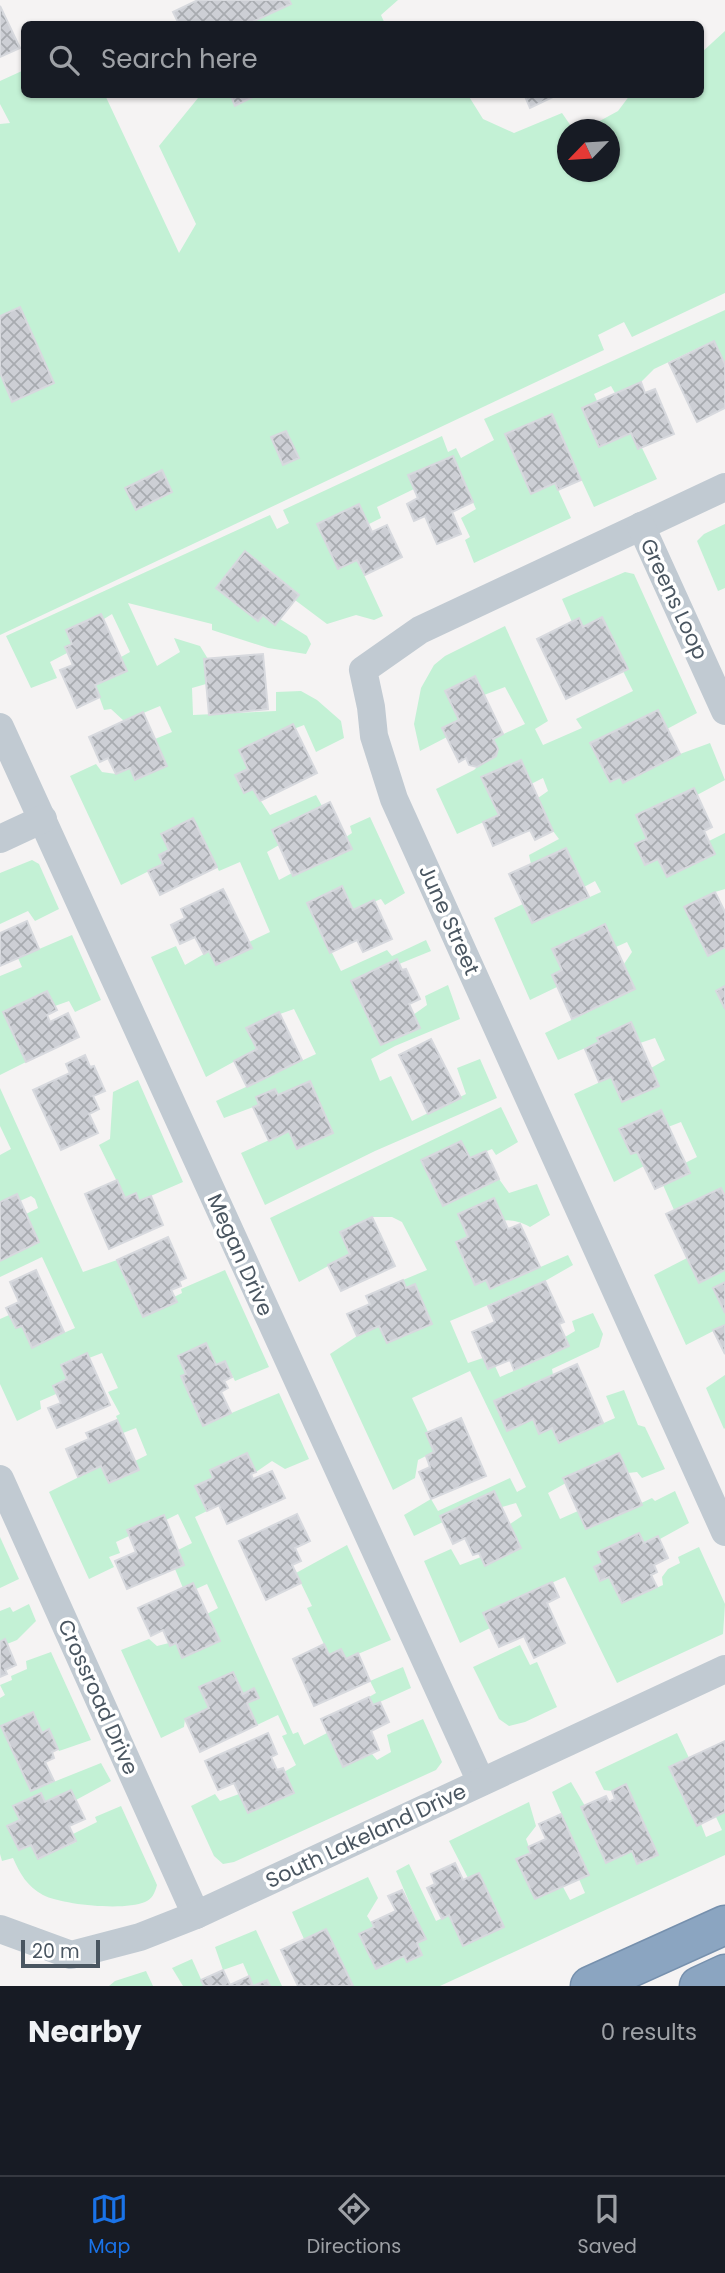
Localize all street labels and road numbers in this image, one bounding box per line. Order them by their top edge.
street label: Greens Loop [634,534,715,664]
street label: June Street [412,860,487,980]
street label: Megan Drive [201,1189,280,1321]
street label: Crossroad Drive [51,1614,146,1779]
street label: South Lakeland Drive [261,1776,471,1895]

